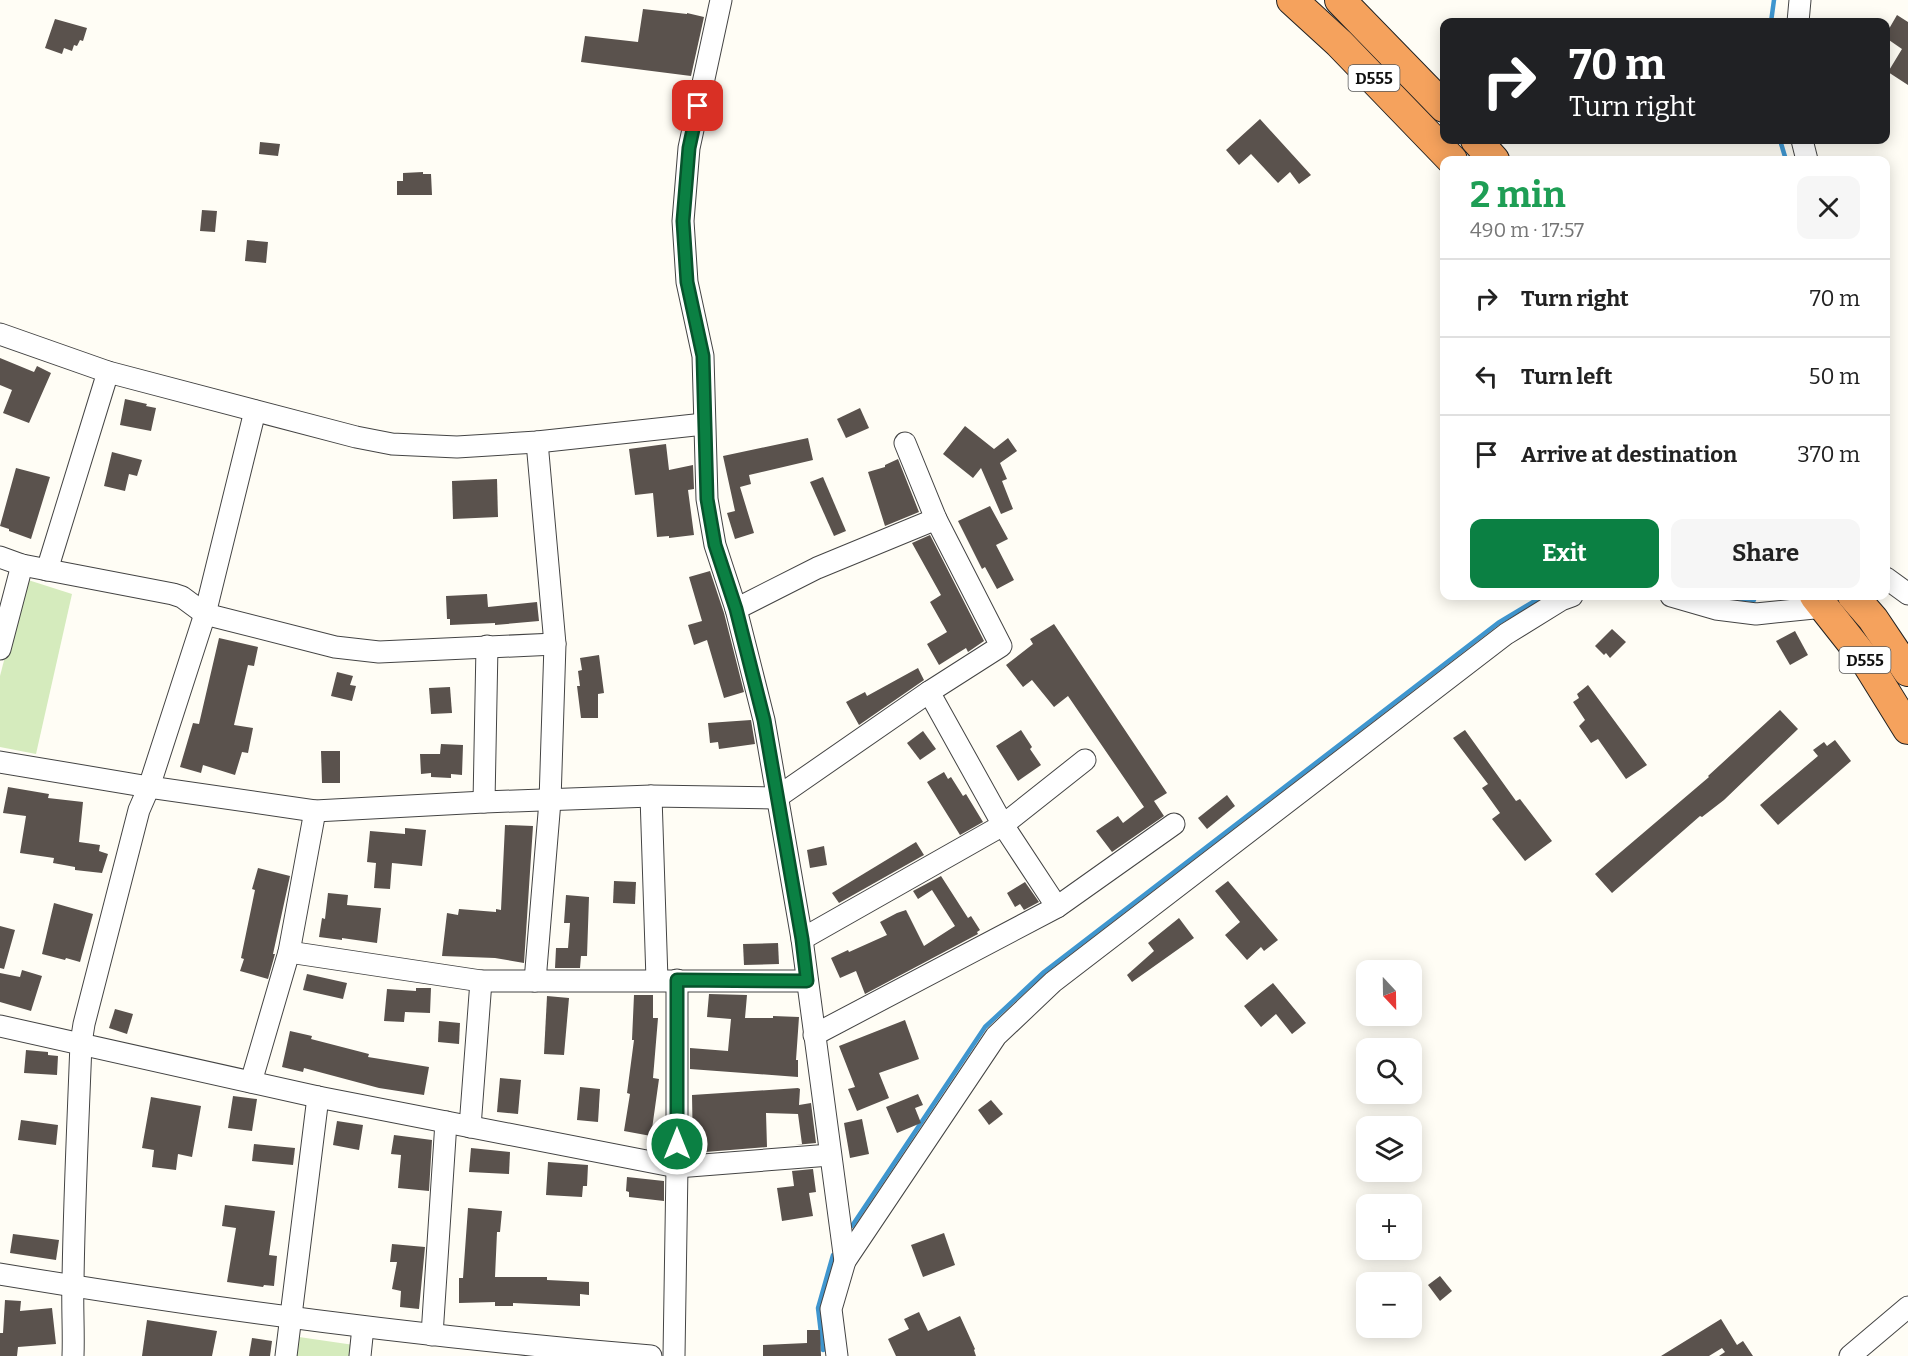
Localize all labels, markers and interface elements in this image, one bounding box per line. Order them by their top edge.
text: 70 m [1569,40,1665,90]
icon: right [1470,42,1548,120]
road number: D555 [1348,65,1400,91]
pin [672,80,723,131]
icon: arrive [681,89,714,122]
text: Turn right [1569,91,1696,123]
text: 2 min [1470,173,1566,217]
button: close [1797,176,1860,239]
text: 490 m · 17:57 [1470,218,1584,242]
icon: right [1470,282,1503,315]
text: Turn right [1521,285,1629,312]
text: 70 m [1810,285,1860,312]
icon: left [1470,360,1503,393]
text: Turn left [1521,363,1613,390]
text: 50 m [1809,363,1860,390]
icon: arrive [1470,438,1503,471]
text: Arrive at destination [1521,441,1737,468]
text: 370 m [1797,441,1860,468]
button: Exit [1470,519,1659,588]
button: Share [1671,519,1860,588]
road number: D555 [1840,647,1890,673]
north arrow [1356,960,1422,1026]
map controls [1356,960,1422,1338]
button: search [1356,1038,1422,1104]
position arrow [645,1112,709,1176]
button: layers [1356,1116,1422,1182]
button: + [1356,1194,1422,1260]
button: − [1356,1272,1422,1338]

